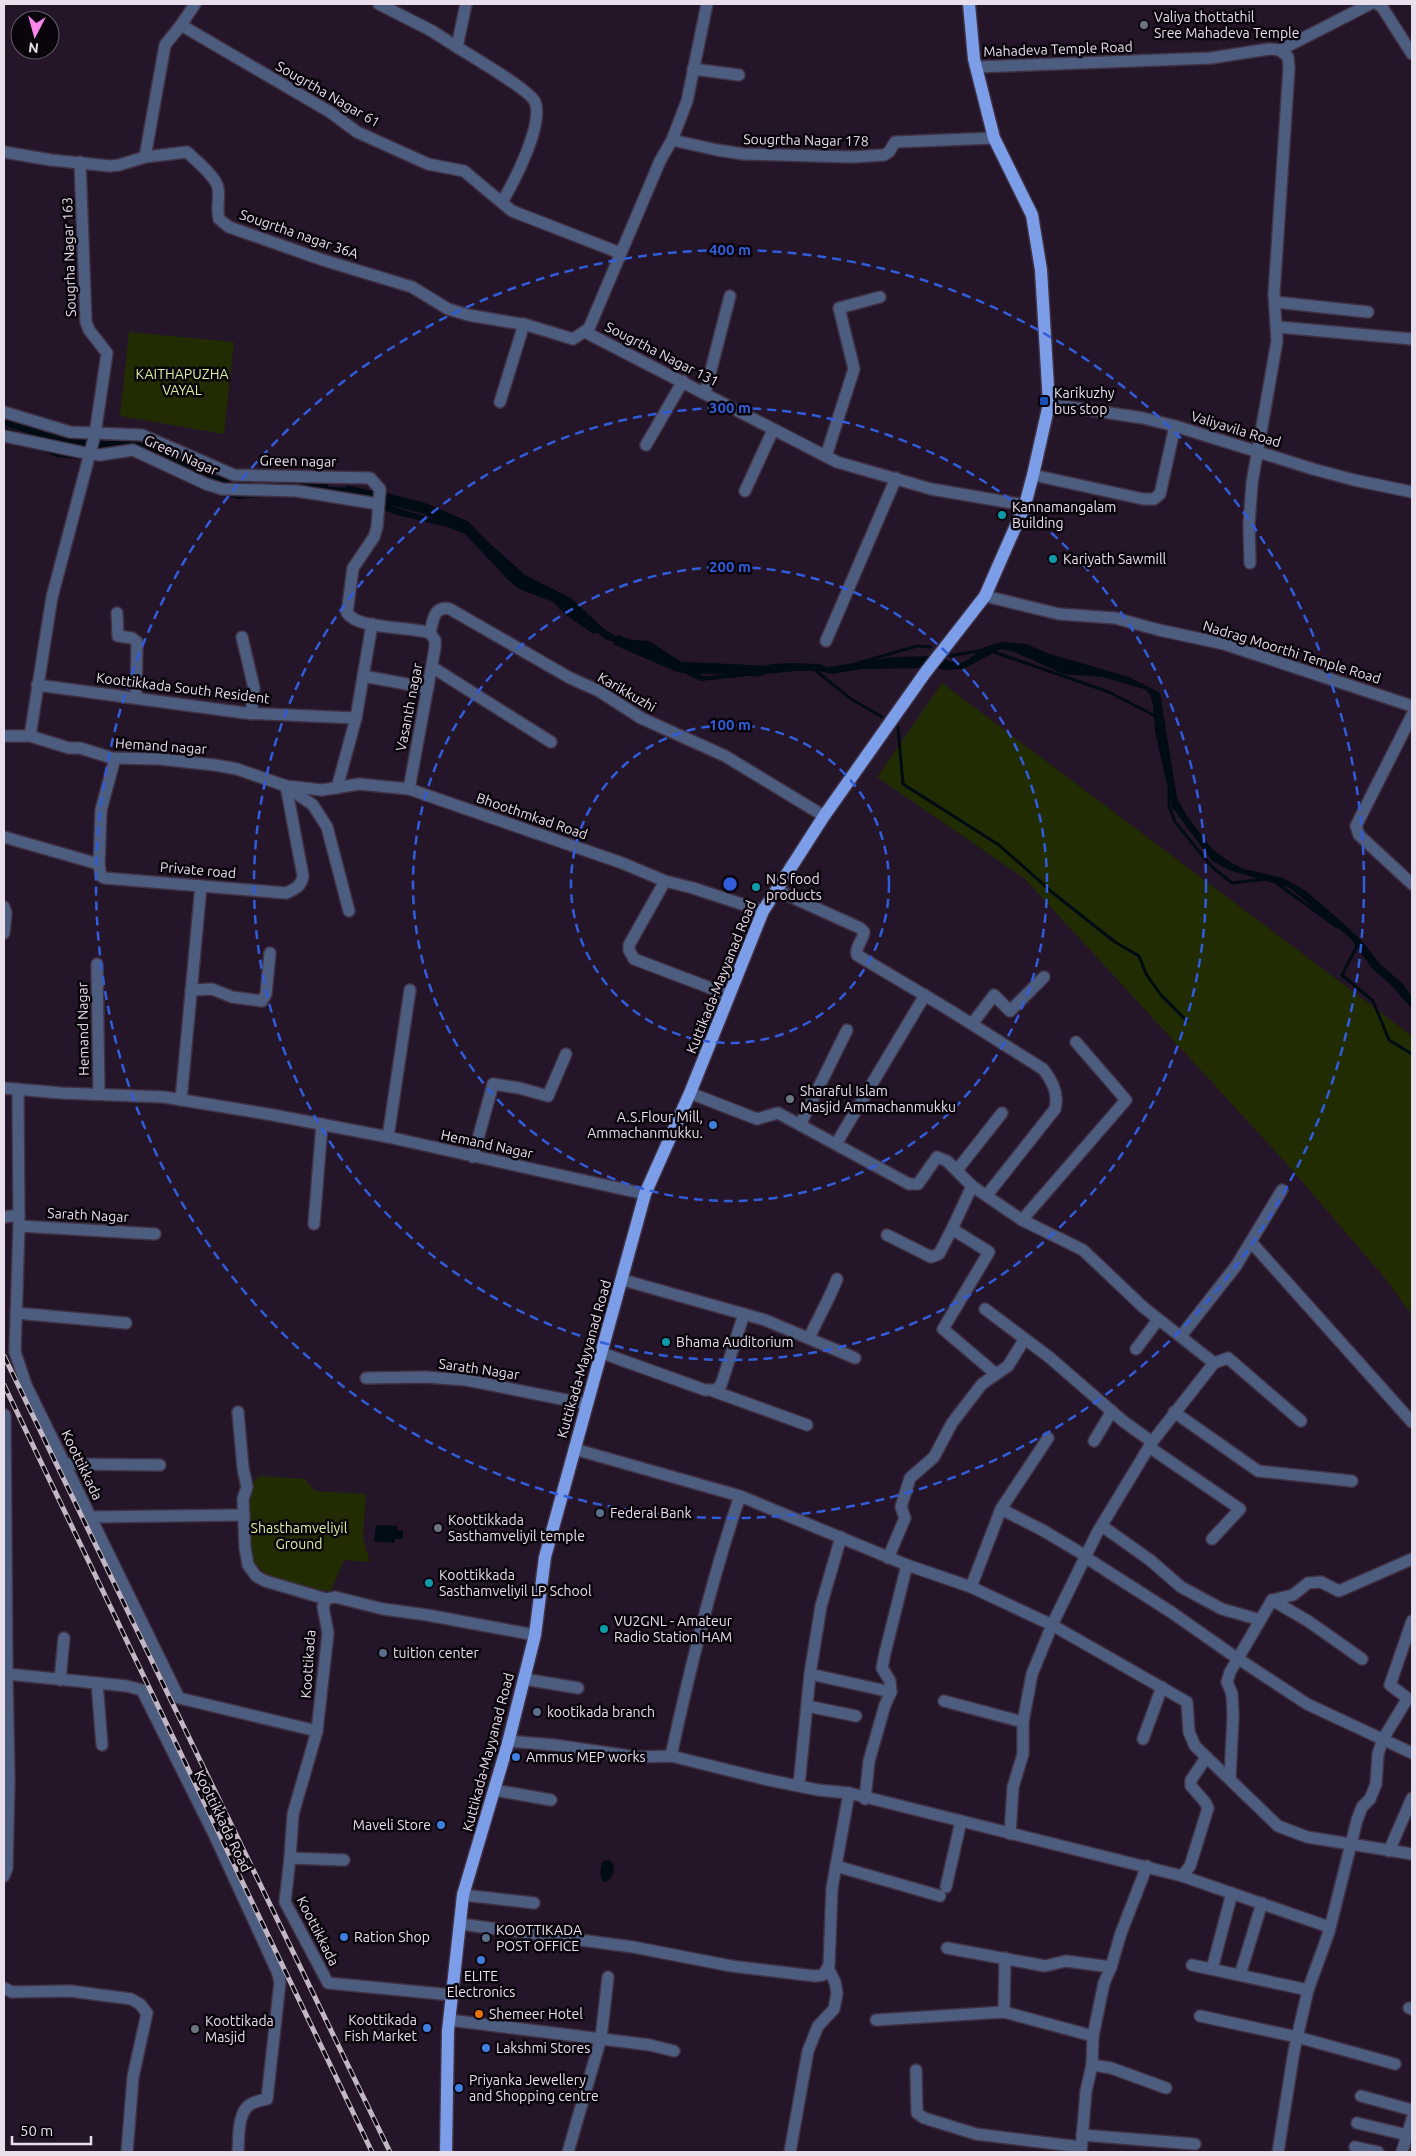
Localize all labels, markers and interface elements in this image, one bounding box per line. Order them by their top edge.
place label: Valiya thottathil Sree Mahadeva Temple [1154,9,1300,41]
north arrow [10,10,60,60]
marker: Valiya thottathil Sree Mahadeva Temple [1138,19,1150,31]
street label: Mahadeva Temple Road [983,38,1133,60]
text: N [28,39,40,56]
street label: Sougrtha Nagar 61 [273,58,383,130]
street label: Sougrtha Nagar 178 [743,131,869,149]
street label: Sougrha Nagar 163 [59,197,79,317]
street label: Sougrtha nagar 36A [237,206,361,262]
text: 400 m [709,241,751,258]
street label: Sougrtha Nagar 131 [602,318,722,390]
park label: KAITHAPUZHA VAYAL [135,366,229,398]
place label: Karikuzhy bus stop [1054,385,1115,417]
marker: Karikuzhy bus stop [1038,395,1050,407]
text: 300 m [709,399,751,416]
street label: Valiyavila Road [1189,408,1283,450]
street label: Green Nagar [142,432,221,479]
street label: Green nagar [259,452,337,470]
place label: Kannamangalam Building [1012,499,1116,531]
marker: Kannamangalam Building [996,509,1008,521]
place label: Kariyath Sawmill [1063,551,1167,567]
marker: Kariyath Sawmill [1047,553,1059,565]
text: 200 m [709,558,751,575]
street label: Nadrag Moorthi Temple Road [1201,617,1383,687]
street label: Vasanth nagar [393,661,426,752]
street label: Koottikkada South Resident [95,669,271,707]
street label: Karikkuzhi [595,669,659,715]
text: 100 m [709,716,751,733]
street label: Hemand nagar [115,735,208,757]
street label: Bhoothmkad Road [474,789,590,843]
street label: Private road [159,859,237,881]
place label: N S food products [766,871,822,903]
centre of rings [721,875,739,893]
marker: N S food products [750,881,762,893]
street label: Kuttikada-Mayyanad Road [683,898,759,1056]
street label: Hemand Nagar [74,981,92,1076]
place label: Sharaful Islam Masjid Ammachanmukku [800,1083,956,1115]
marker: Sharaful Islam Masjid Ammachanmukku [784,1093,796,1105]
place label: A.S.Flour Mill, Ammachanmukku. [587,1109,703,1141]
marker: A.S.Flour Mill, Ammachanmukku. [707,1119,719,1131]
street label: Hemand Nagar [439,1126,535,1162]
street label: Sarath Nagar [47,1205,130,1225]
street label: Kuttikada-Mayyanad Road [554,1278,614,1440]
place label: Bhama Auditorium [676,1334,794,1350]
marker: Bhama Auditorium [660,1336,672,1348]
street label: Sarath Nagar [438,1355,521,1383]
street label: Koottikkada [58,1427,106,1503]
place label: Federal Bank [610,1505,692,1521]
marker: Federal Bank [594,1507,606,1519]
place label: Koottikkada Sasthamveliyil temple [448,1512,585,1544]
park label: Shasthamveliyil Ground [251,1520,348,1552]
marker: Koottikkada Sasthamveliyil temple [432,1522,444,1534]
place label: Koottikkada Sasthamveliyil LP School [439,1567,592,1599]
marker: Koottikkada Sasthamveliyil LP School [423,1577,435,1589]
place label: VU2GNL - Amateur Radio Station HAM [614,1613,733,1645]
marker: VU2GNL - Amateur Radio Station HAM [598,1623,610,1635]
street label: Koottikada [298,1629,318,1699]
place label: tuition center [393,1645,480,1661]
marker: tuition center [377,1647,389,1659]
street label: Kuttikada-Mayyanad Road [459,1671,517,1833]
place label: kootikada branch [547,1704,655,1720]
marker: kootikada branch [531,1706,543,1718]
place label: Ammus MEP works [526,1749,646,1765]
marker: Ammus MEP works [510,1751,522,1763]
street label: Koottikkada Road [191,1767,255,1875]
place label: Maveli Store [353,1817,431,1833]
marker: Maveli Store [435,1819,447,1831]
street label: Koottikkada [294,1894,342,1968]
place label: KOOTTIKADA POST OFFICE [496,1922,582,1954]
place label: Ration Shop [354,1929,430,1945]
marker: Ration Shop [338,1931,350,1943]
marker: KOOTTIKADA POST OFFICE [480,1932,492,1944]
marker: ELITE Electronics [475,1954,487,1966]
place label: ELITE Electronics [447,1968,515,2000]
place label: Shemeer Hotel [489,2006,583,2022]
marker: Shemeer Hotel [473,2008,485,2020]
place label: Koottikada Fish Market [344,2012,417,2044]
place label: Koottikada Masjid [205,2013,274,2045]
marker: Koottikada Fish Market [421,2022,433,2034]
marker: Koottikada Masjid [189,2023,201,2035]
place label: Lakshmi Stores [496,2040,590,2056]
marker: Lakshmi Stores [480,2042,492,2054]
place label: Priyanka Jewellery and Shopping centre [469,2072,599,2104]
marker: Priyanka Jewellery and Shopping centre [453,2082,465,2094]
scale bar [12,2114,91,2146]
text: 50 m [20,2122,53,2139]

